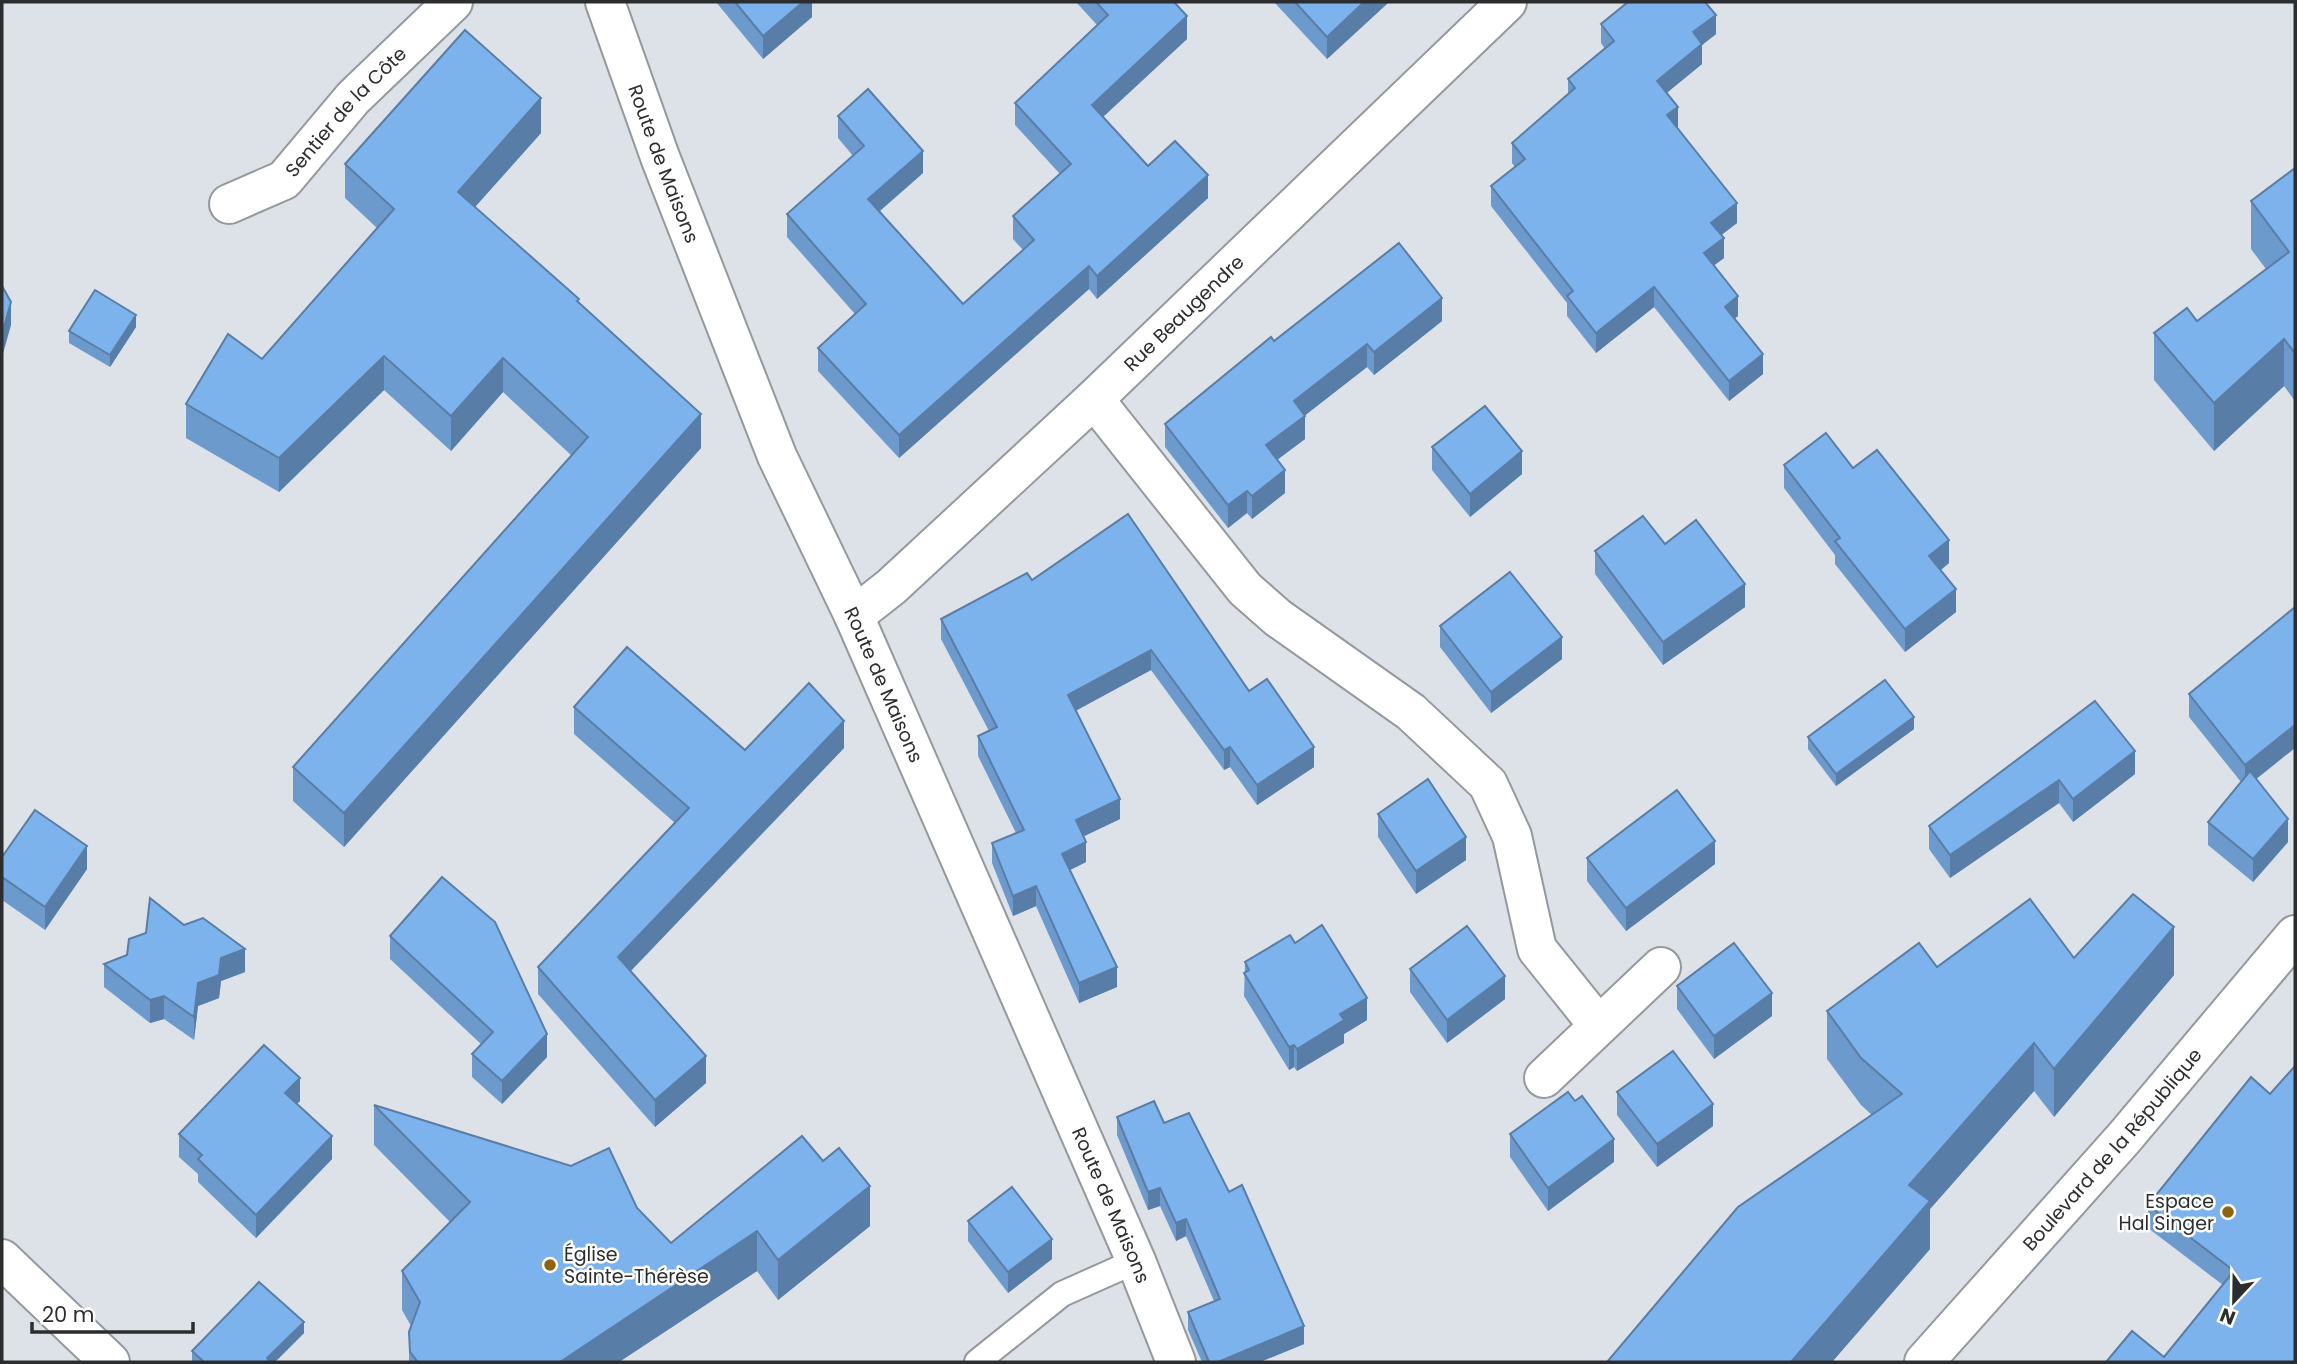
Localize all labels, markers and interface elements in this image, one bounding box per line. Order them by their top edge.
street label: Sentier de la Côte [279,40,412,183]
street label: Route de Maisons [622,81,706,247]
street label: Rue Beaugendre [1117,249,1250,377]
street label: Route de Maisons [838,602,930,767]
street label: Boulevard de la République [2016,1042,2208,1256]
street label: Route de Maisons [1066,1123,1157,1287]
place label: Espace Hal Singer [2119,1188,2214,1237]
marker: Espace Hal Singer [2220,1204,2236,1220]
place label: Église Sainte-Thérèse [564,1241,709,1290]
marker: Église Sainte-Thérèse [542,1257,558,1273]
north arrow [2199,1266,2269,1336]
scale bar [32,1290,192,1334]
text: 20 m [42,1300,95,1329]
text: N [2216,1301,2240,1331]

